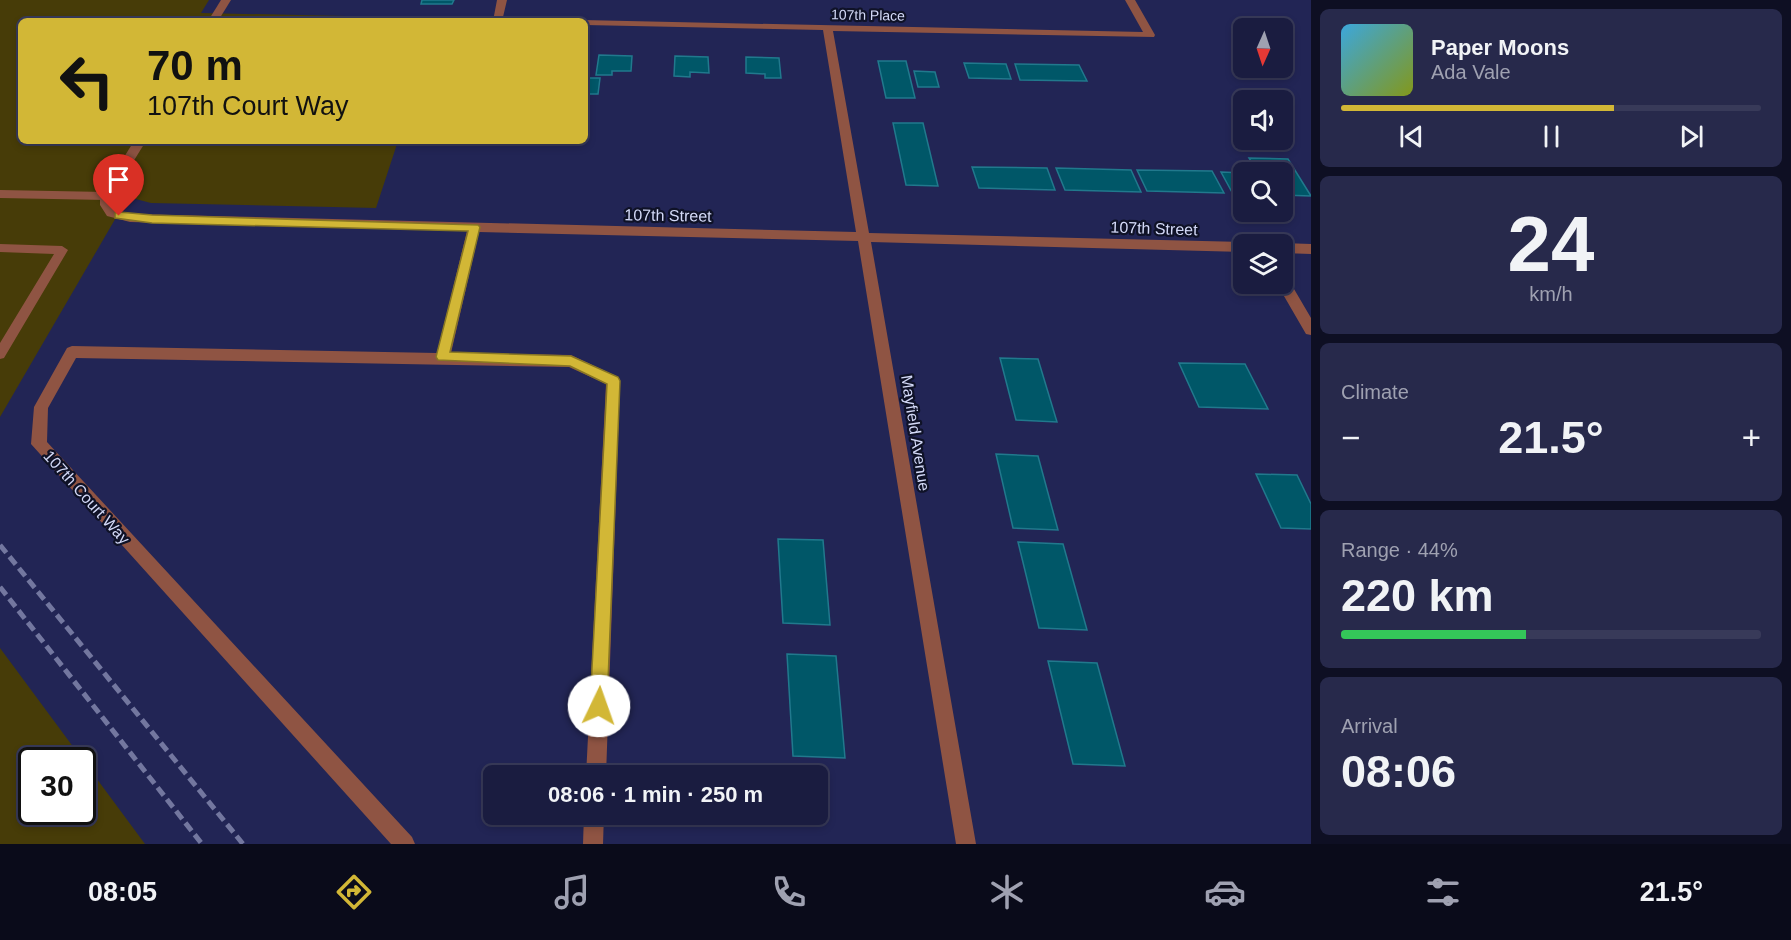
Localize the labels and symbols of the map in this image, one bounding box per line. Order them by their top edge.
street label: 107th Place [831,6,905,24]
north arrow [1233,18,1293,78]
pin [93,154,144,216]
street label: 107th Street [624,206,712,225]
street label: 107th Street [1110,218,1198,239]
street label: Mayfield Avenue [898,374,933,492]
street label: 107th Court Way [40,447,133,547]
position arrow [567,674,631,738]
speed limit sign: 30 [18,747,96,825]

